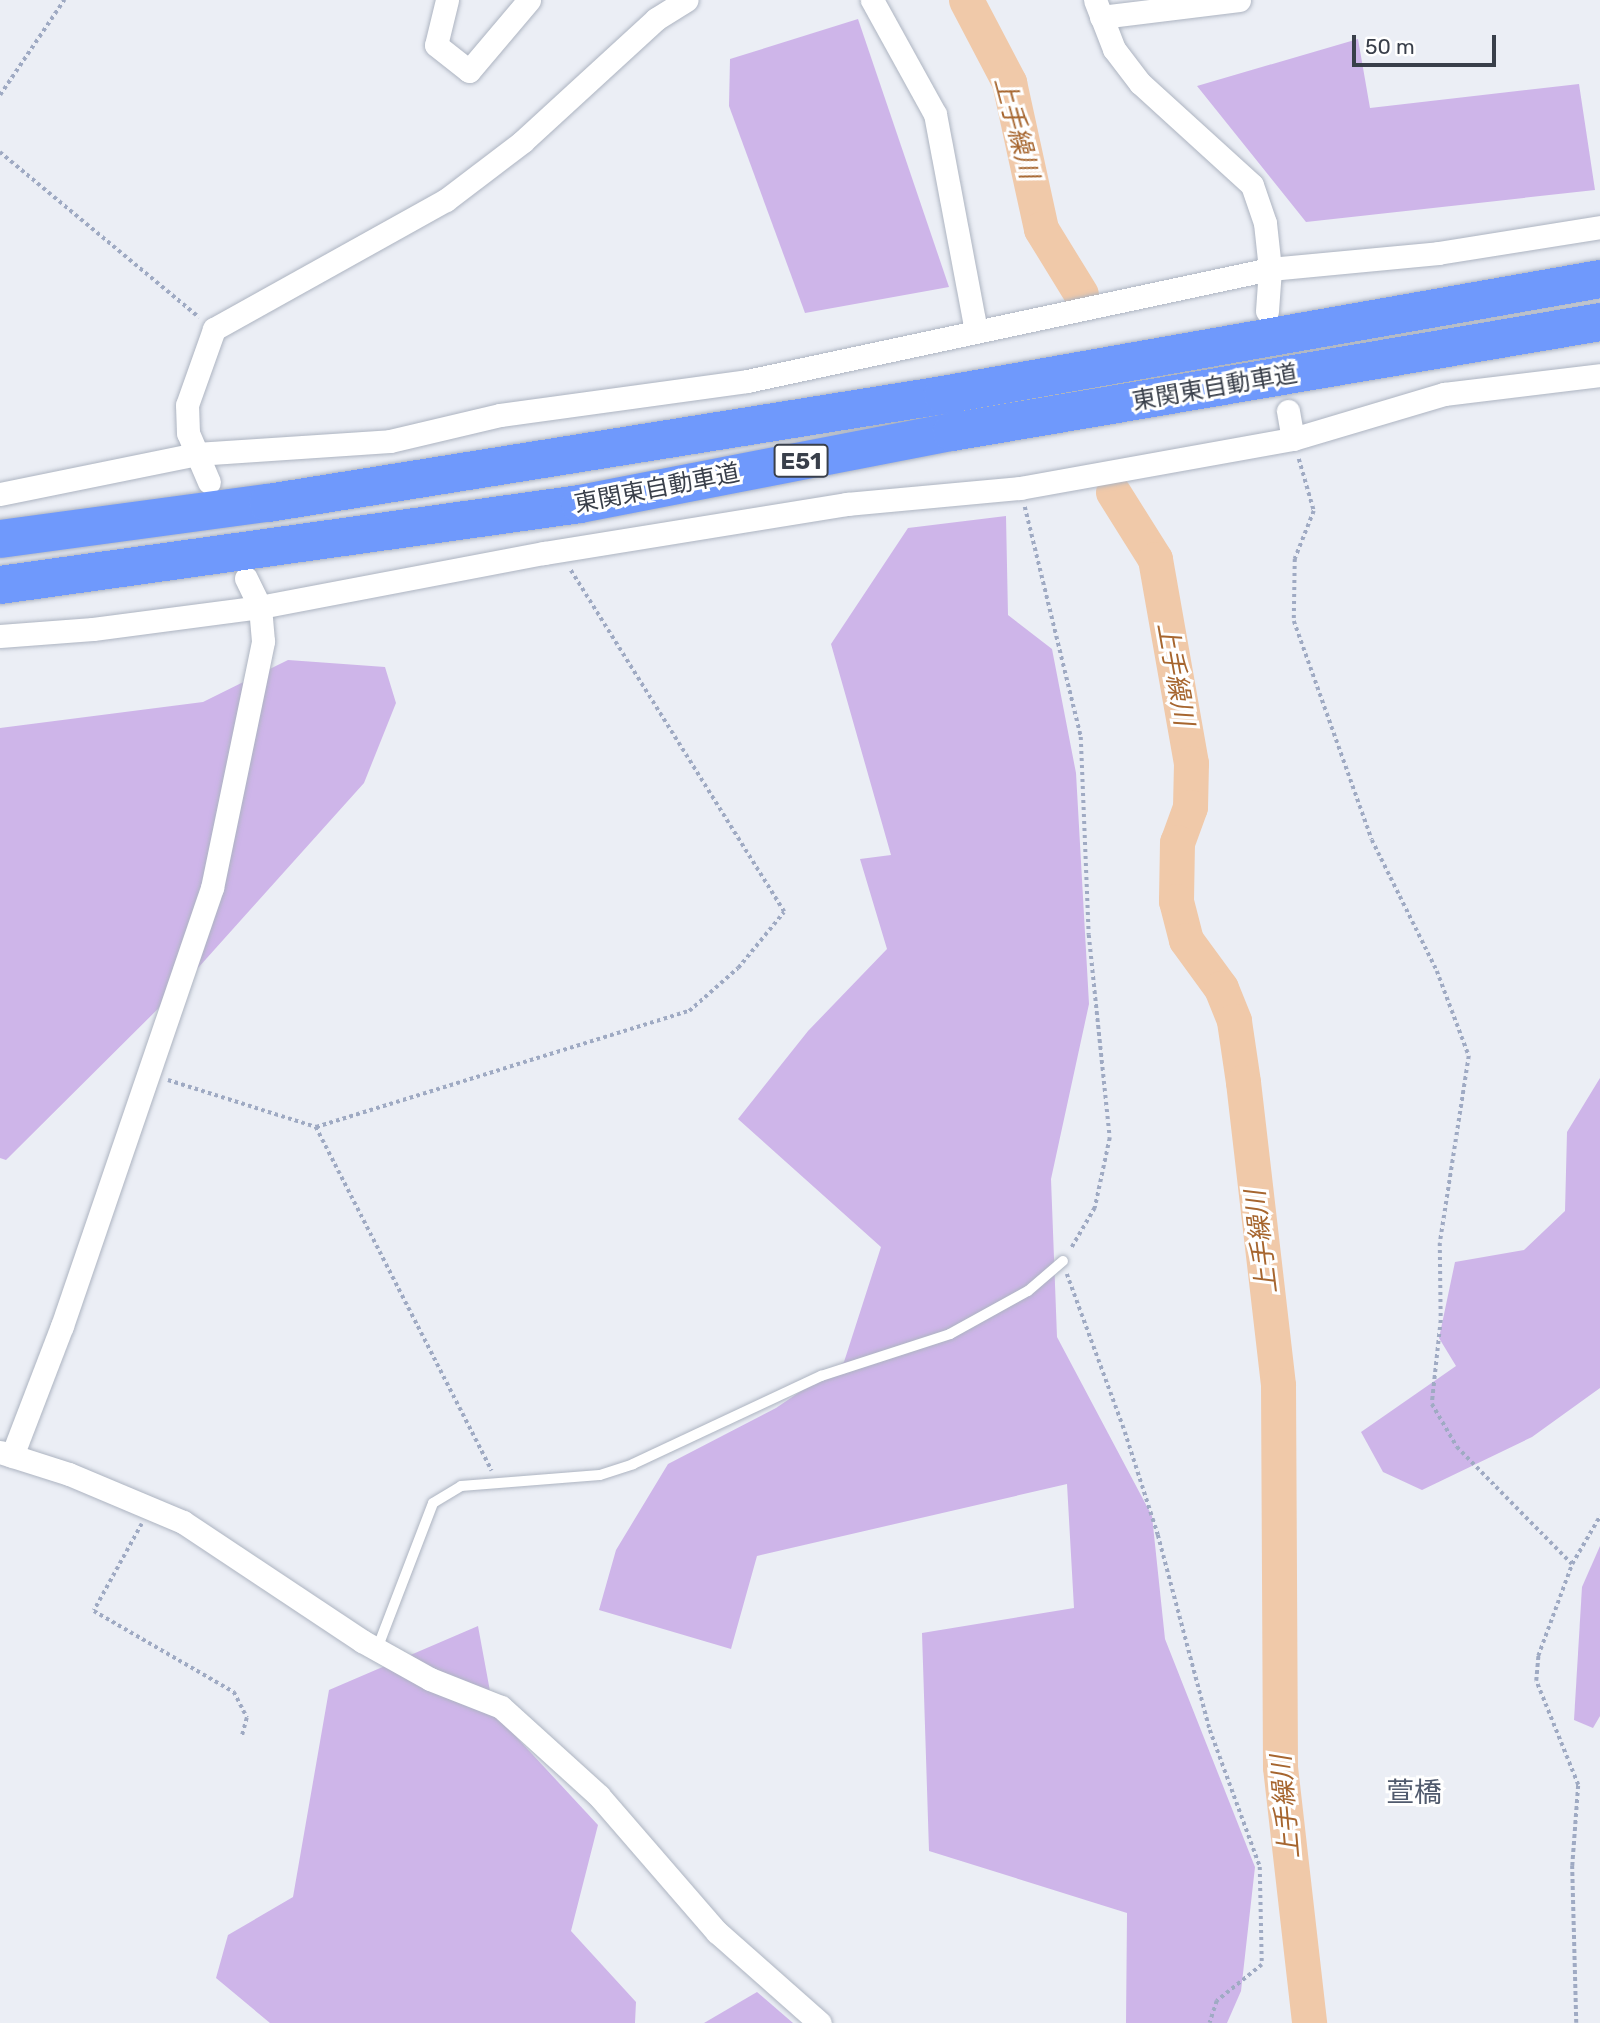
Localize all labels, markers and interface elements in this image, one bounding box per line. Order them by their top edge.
scale bar [1355,21,1498,65]
text: 50 m [1365,34,1415,59]
water label: 上手繰川 [987,74,1045,182]
street label: 東関東自動車道 [1130,359,1300,417]
road number: E51 [773,442,829,481]
street label: 東関東自動車道 [572,459,742,519]
water label: 上手繰川 [1151,620,1199,728]
water label: 上手繰川 [1240,1188,1284,1296]
water label: 上手繰川 [1266,1754,1306,1860]
district label: 萱橋 [1386,1776,1442,1810]

